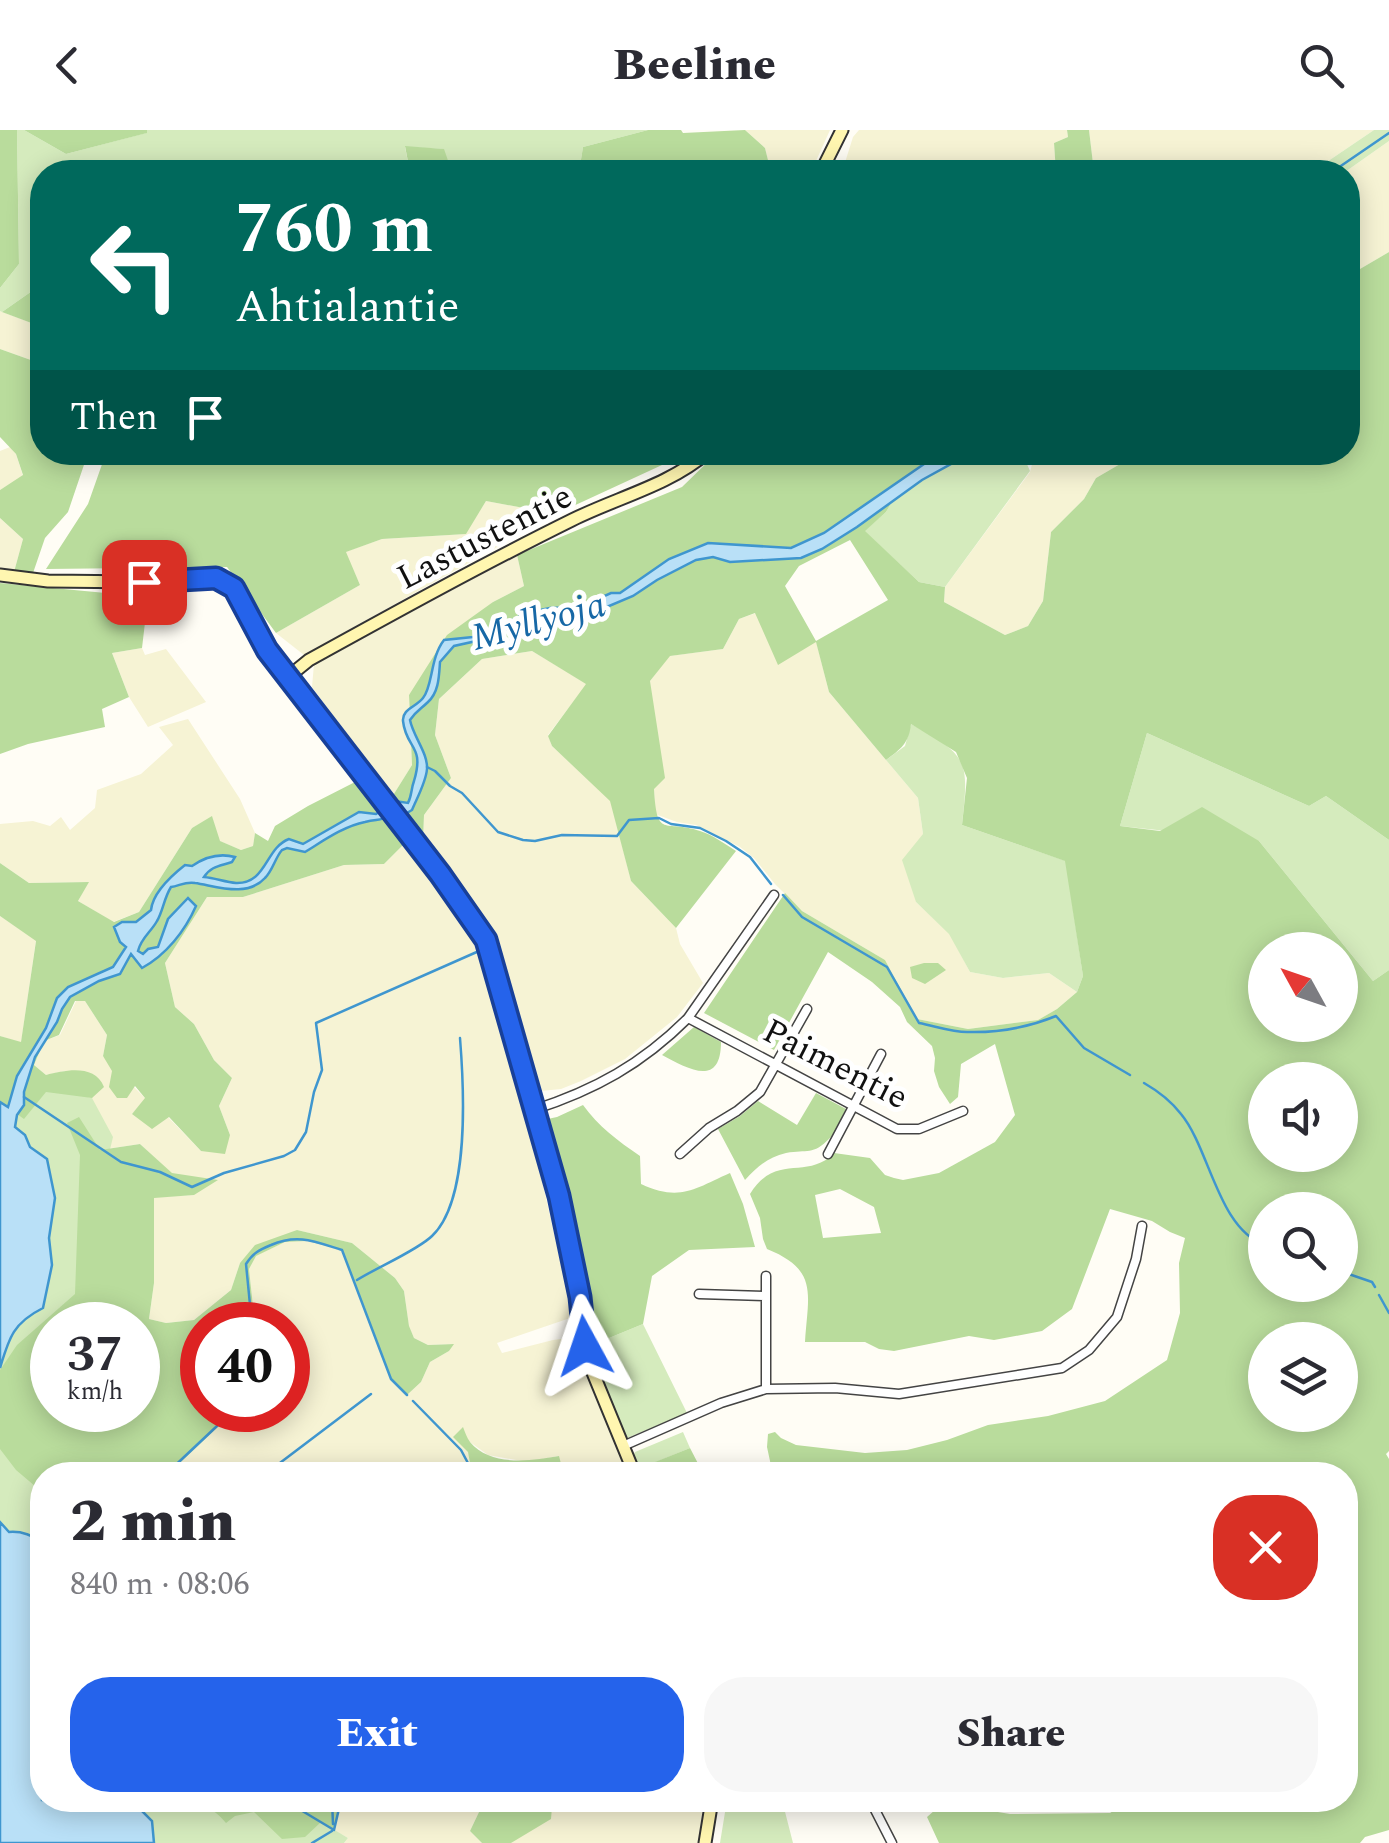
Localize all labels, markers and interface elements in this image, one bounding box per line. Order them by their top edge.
text: Beeline [613,31,776,100]
icon: back [40,38,95,93]
icon: search [1294,38,1349,93]
text: 760 m [235,177,433,283]
icon: left [70,200,200,330]
text: Ahtialantie [235,273,460,342]
text: Then [70,389,158,447]
icon: arrive [178,390,233,445]
street label: Lastustentie [388,470,582,604]
pin [102,540,187,625]
icon: arrive [117,555,172,610]
water label: Myllyoja [465,576,612,668]
north arrow [1248,932,1358,1042]
map controls [1248,932,1358,1432]
street label: Paimentie [753,1005,917,1124]
button: sound [1248,1062,1358,1172]
button: search [1248,1192,1358,1302]
position arrow [533,1294,637,1398]
speed limit sign: 40 [180,1302,310,1432]
text: 37 [67,1317,123,1393]
button: layers [1248,1322,1358,1432]
text: km/h [67,1373,123,1411]
text: 2 min [70,1476,236,1568]
button: close [1213,1495,1318,1600]
text: 840 m · 08:06 [70,1560,250,1609]
button: Exit [70,1677,684,1792]
button: Share [704,1677,1318,1792]

